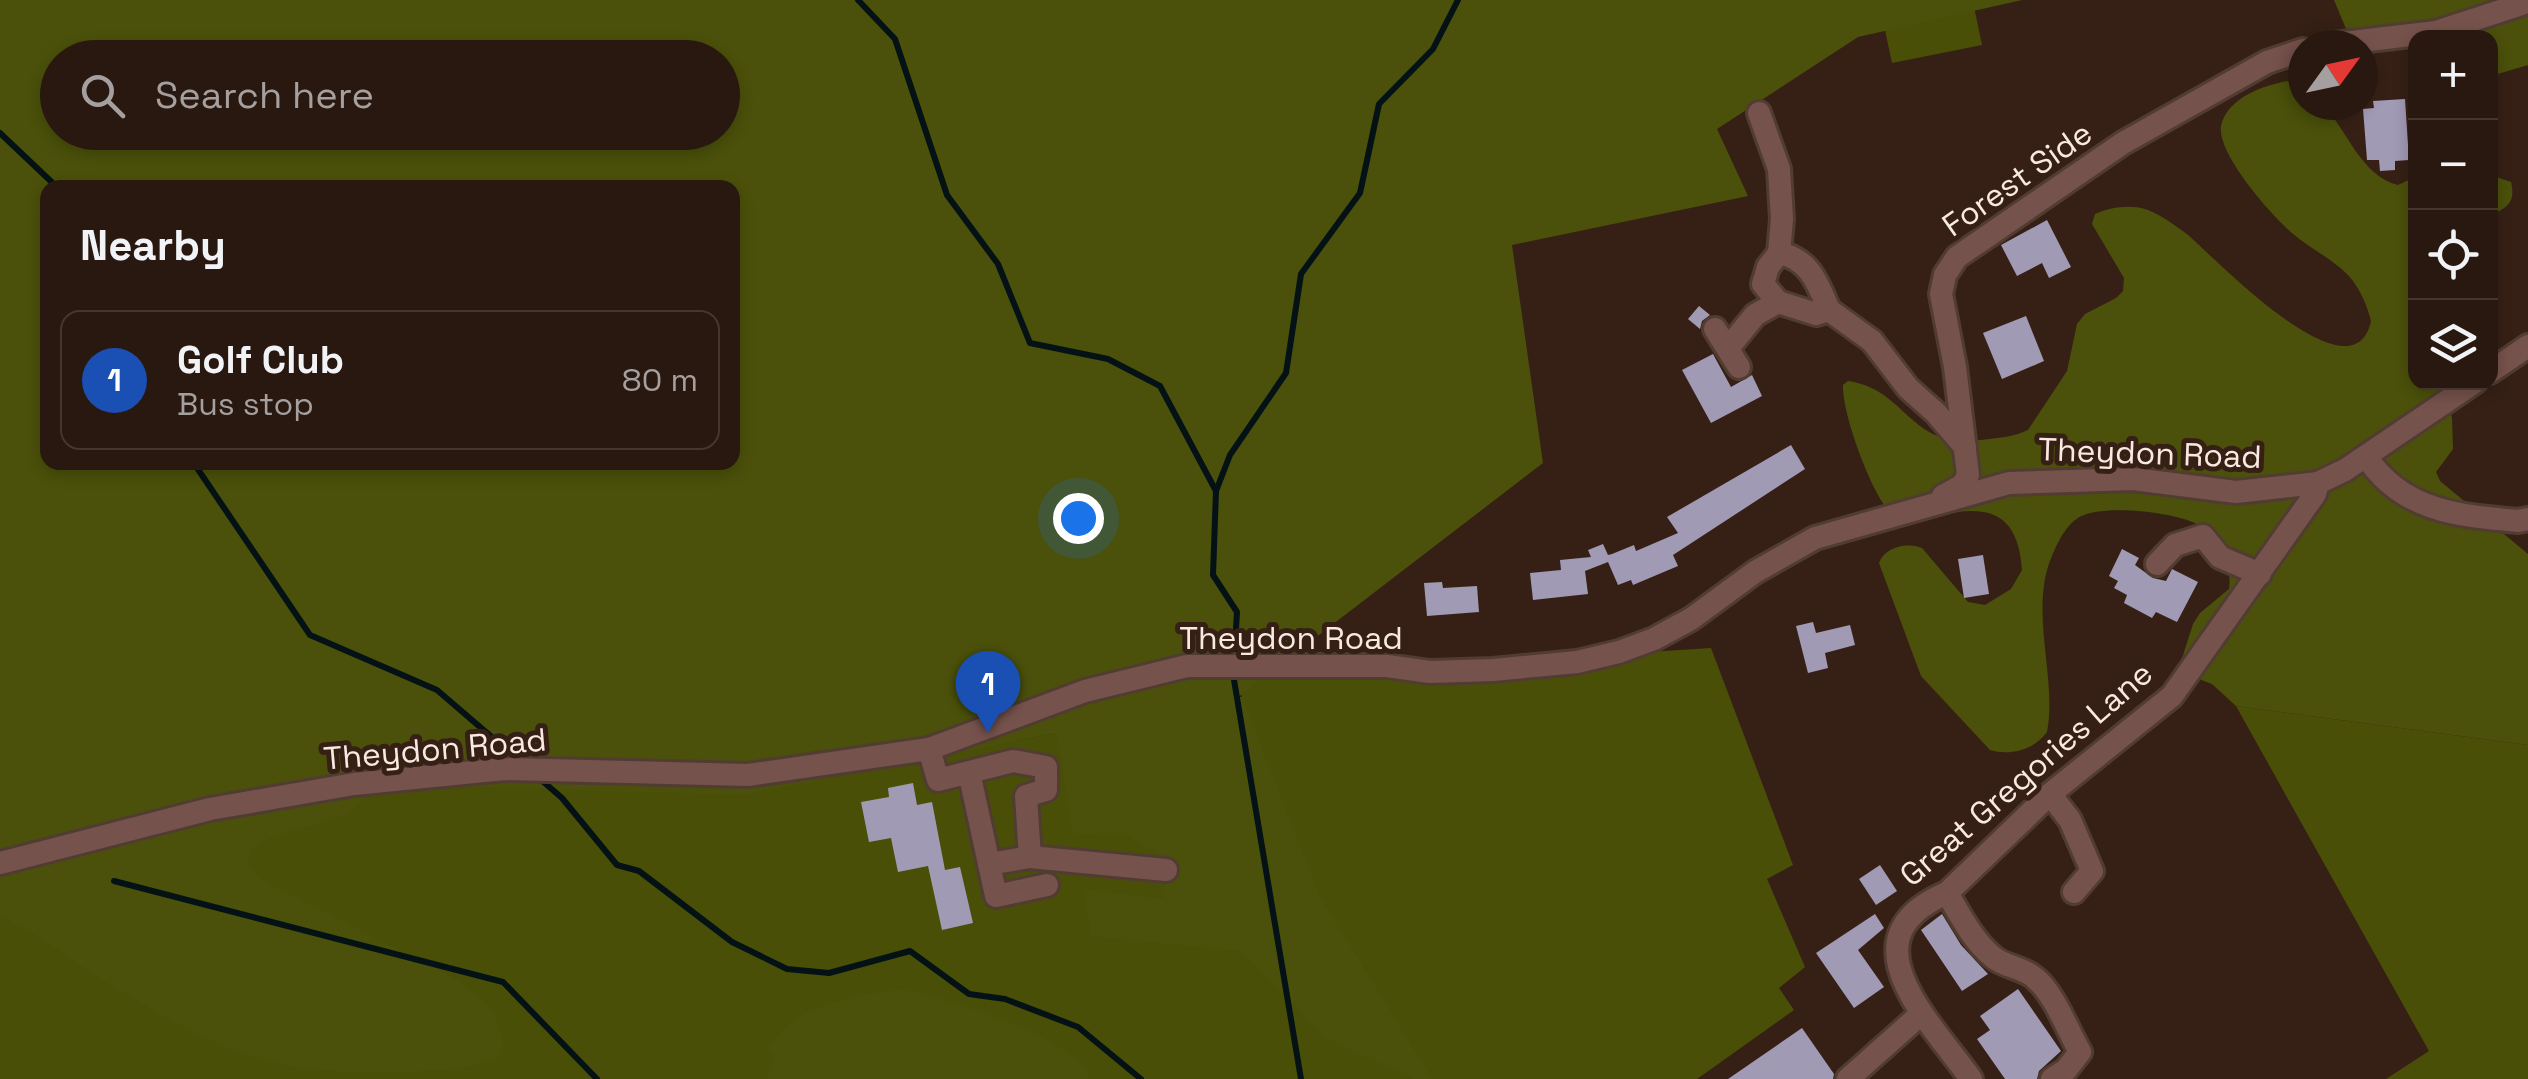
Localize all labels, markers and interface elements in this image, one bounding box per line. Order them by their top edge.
north arrow [2288,30,2378,120]
map controls [2408,30,2498,390]
button: + [2408,30,2498,120]
search box [40,40,740,150]
icon: search [75,68,130,123]
text: Search here [155,71,374,119]
street label: Forest Side [1934,113,2100,245]
button: − [2408,120,2498,210]
button: locate [2408,210,2498,300]
text: Nearby [80,219,226,272]
button: layers [2408,300,2498,390]
text: Golf Club [177,336,344,384]
text: 1 [107,360,122,400]
text: 80 m [622,360,698,400]
text: Bus stop [177,384,314,424]
street label: Theydon Road [2038,429,2262,477]
your location [1053,493,1104,544]
street label: Theydon Road [1179,618,1403,658]
pin: 1 [956,650,1020,733]
street label: Great Gregories Lane [1891,653,2161,895]
street label: Theydon Road [322,719,548,779]

